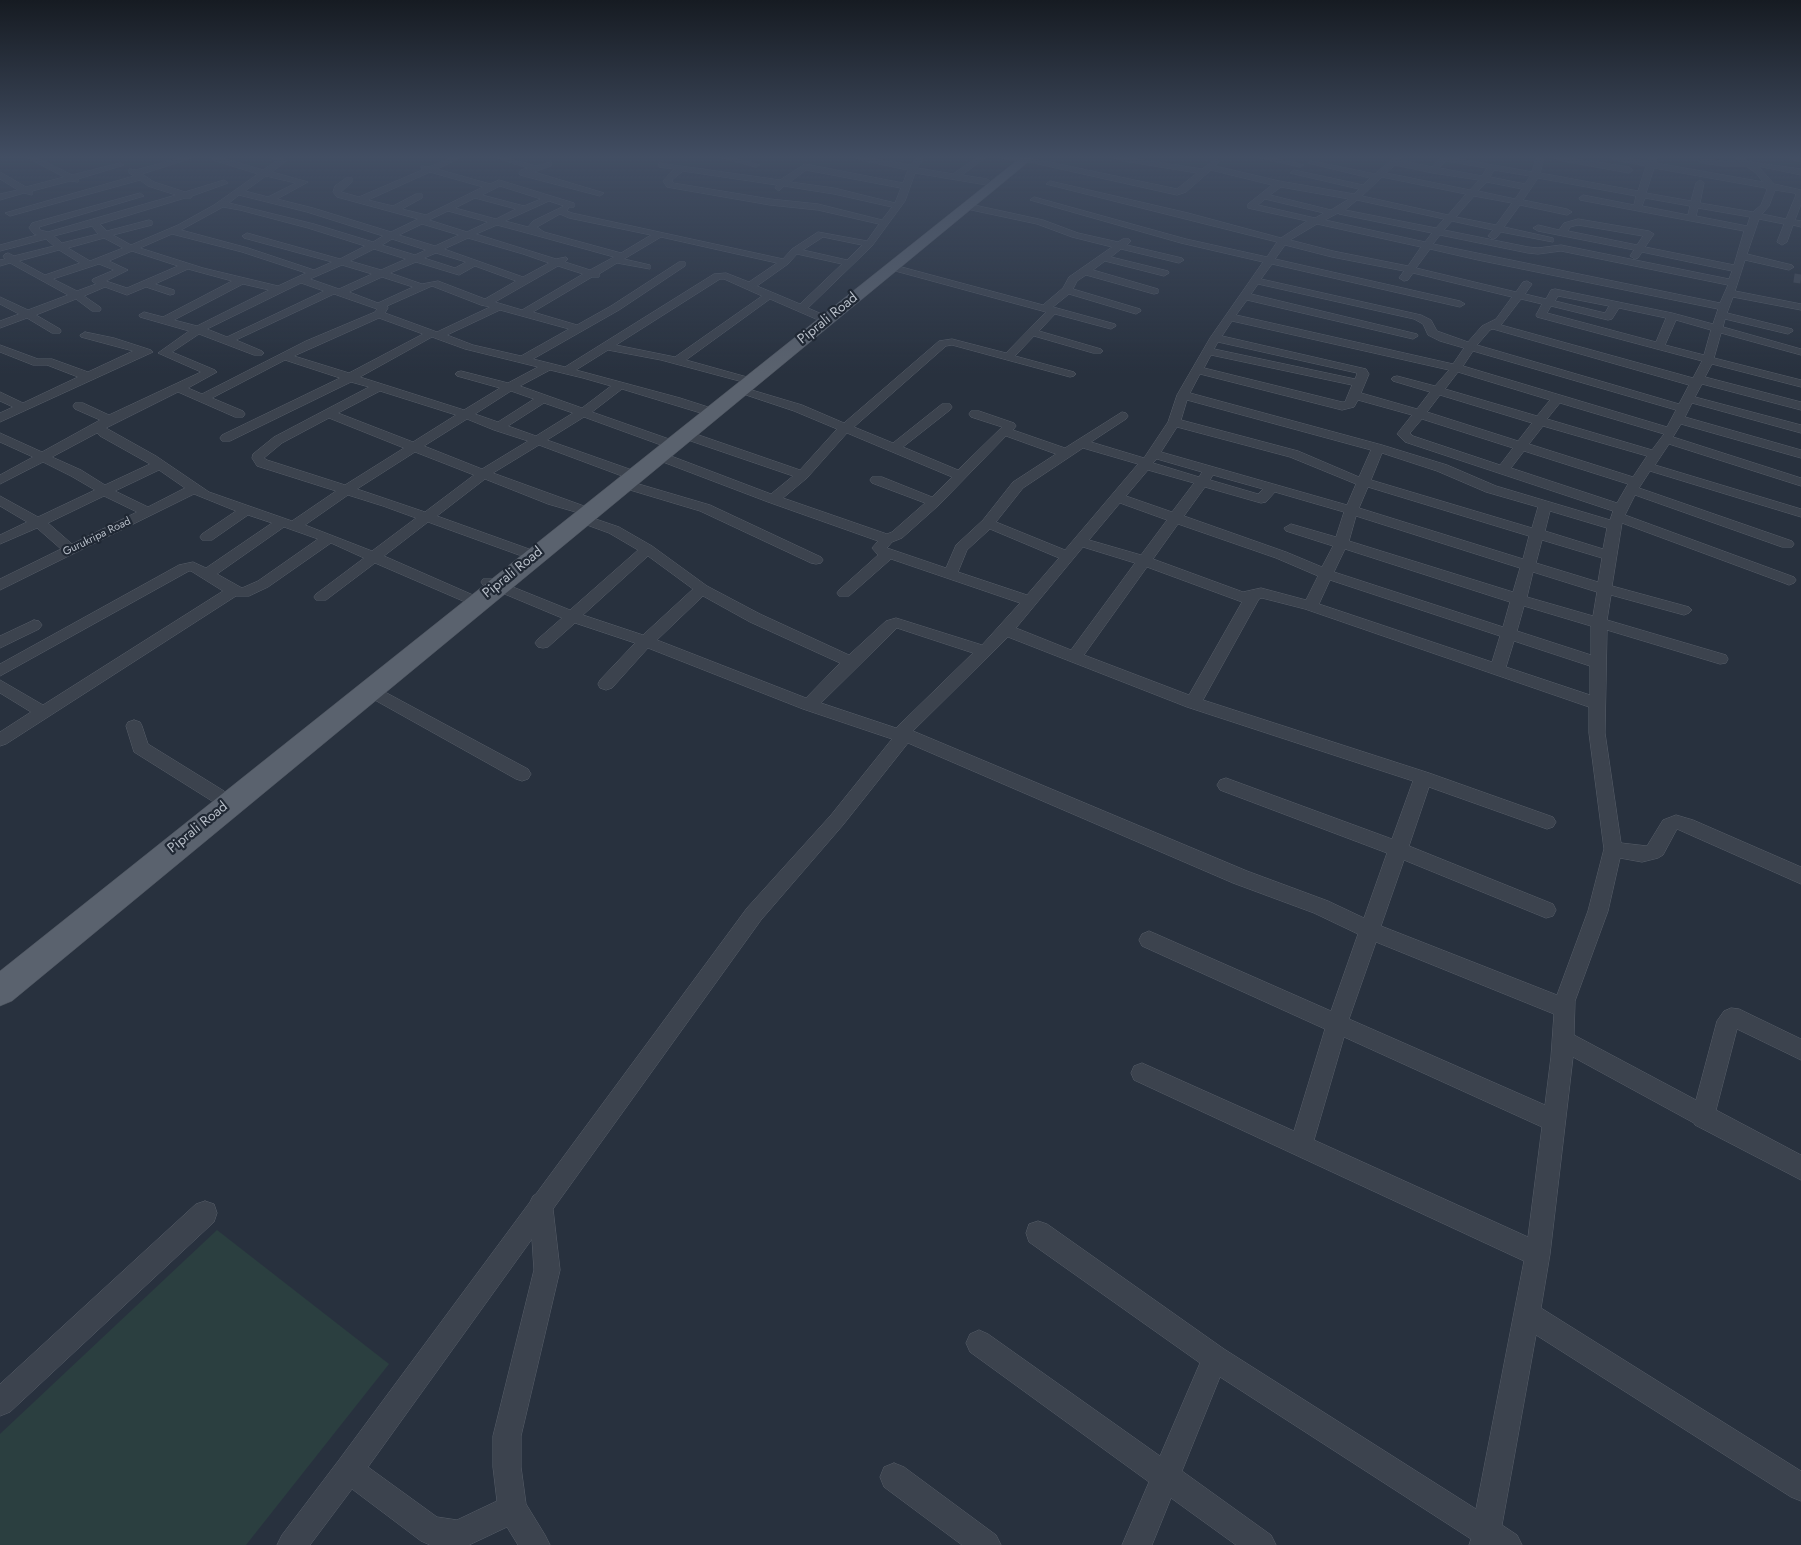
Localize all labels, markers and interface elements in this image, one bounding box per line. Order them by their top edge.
street label: Piprali Road [795,290,861,348]
street label: Gurukripa Road [61,515,133,559]
street label: Piprali Road [480,544,546,602]
street label: Piprali Road [165,799,231,857]

